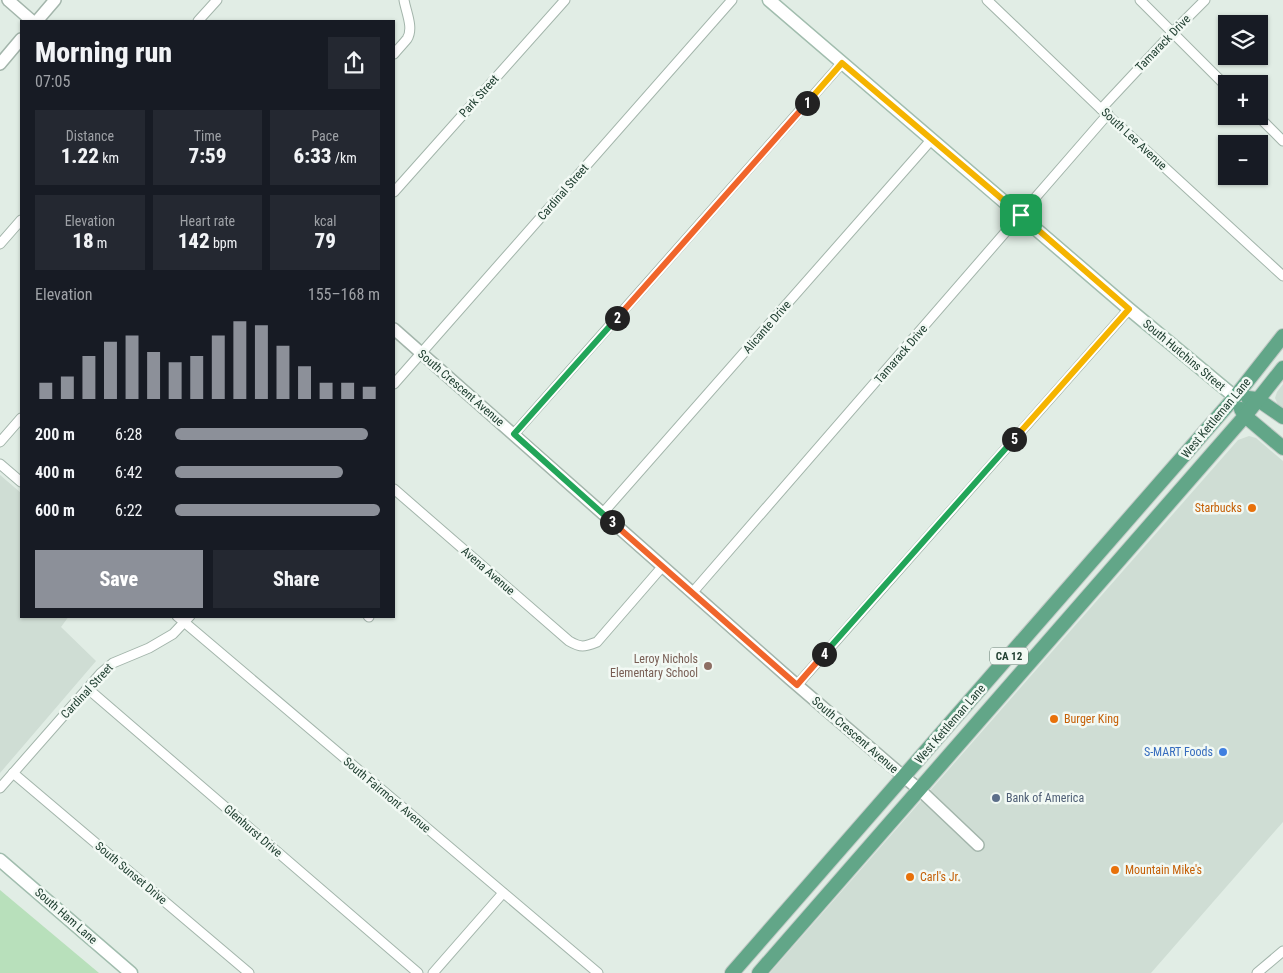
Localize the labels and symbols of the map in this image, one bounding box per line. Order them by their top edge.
street label: Tamarack Drive [1133,12,1194,74]
street label: Park Street [456,72,502,120]
pin: 1 [794,90,820,116]
street label: South Lee Avenue [1098,105,1170,173]
street label: Cardinal Street [535,161,592,223]
pin [1000,194,1042,236]
street label: Alicante Drive [740,297,794,356]
pin: 2 [604,306,630,330]
street label: South Hutchins Street [1140,316,1228,394]
street label: Tamarack Drive [872,322,930,386]
street label: South Crescent Avenue [415,347,507,429]
street label: West Kettleman Lane [1178,375,1254,461]
pin: 5 [1002,426,1026,452]
place label: Starbucks [1195,501,1242,515]
marker: Starbucks [1246,502,1258,514]
pin: 3 [600,510,624,534]
street label: Avena Avenue [458,544,518,598]
pin: 4 [812,642,836,666]
road number: CA 12 [990,648,1028,664]
place label: Leroy Nichols Elementary School [610,652,698,680]
street label: Cardinal Street [58,660,116,721]
marker: Leroy Nichols Elementary School [702,660,714,672]
street label: West Kettleman Lane [912,681,988,766]
street label: South Crescent Avenue [809,694,901,776]
place label: Burger King [1064,712,1119,726]
marker: Burger King [1048,713,1060,725]
place label: S-MART Foods [1144,745,1213,759]
marker: S-MART Foods [1217,746,1229,758]
street label: South Fairmont Avenue [341,754,434,836]
place label: Bank of America [1006,791,1084,805]
marker: Bank of America [990,792,1002,804]
street label: Glenhurst Drive [221,802,285,860]
street label: South Sunset Drive [92,839,170,907]
place label: Mountain Mike's [1125,863,1202,877]
marker: Mountain Mike's [1109,864,1121,876]
place label: Carl's Jr. [920,870,961,884]
marker: Carl's Jr. [904,871,916,883]
street label: South Ham Lane [32,885,100,947]

